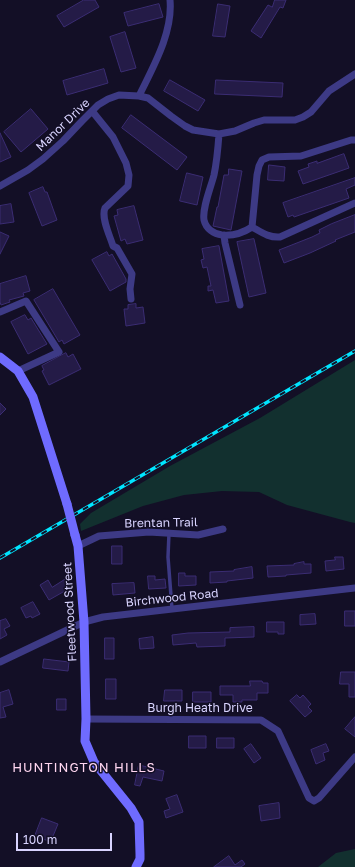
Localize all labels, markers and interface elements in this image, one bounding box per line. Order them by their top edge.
street label: Manor Drive [33,96,93,154]
street label: Brentan Trail [124,515,198,531]
street label: Fleetwood Street [60,562,80,662]
street label: Birchwood Road [125,586,219,610]
street label: Burgh Heath Drive [147,701,253,715]
district label: HUNTINGTON HILLS [12,760,156,776]
scale bar [18,825,114,851]
text: 100 m [23,832,57,847]

